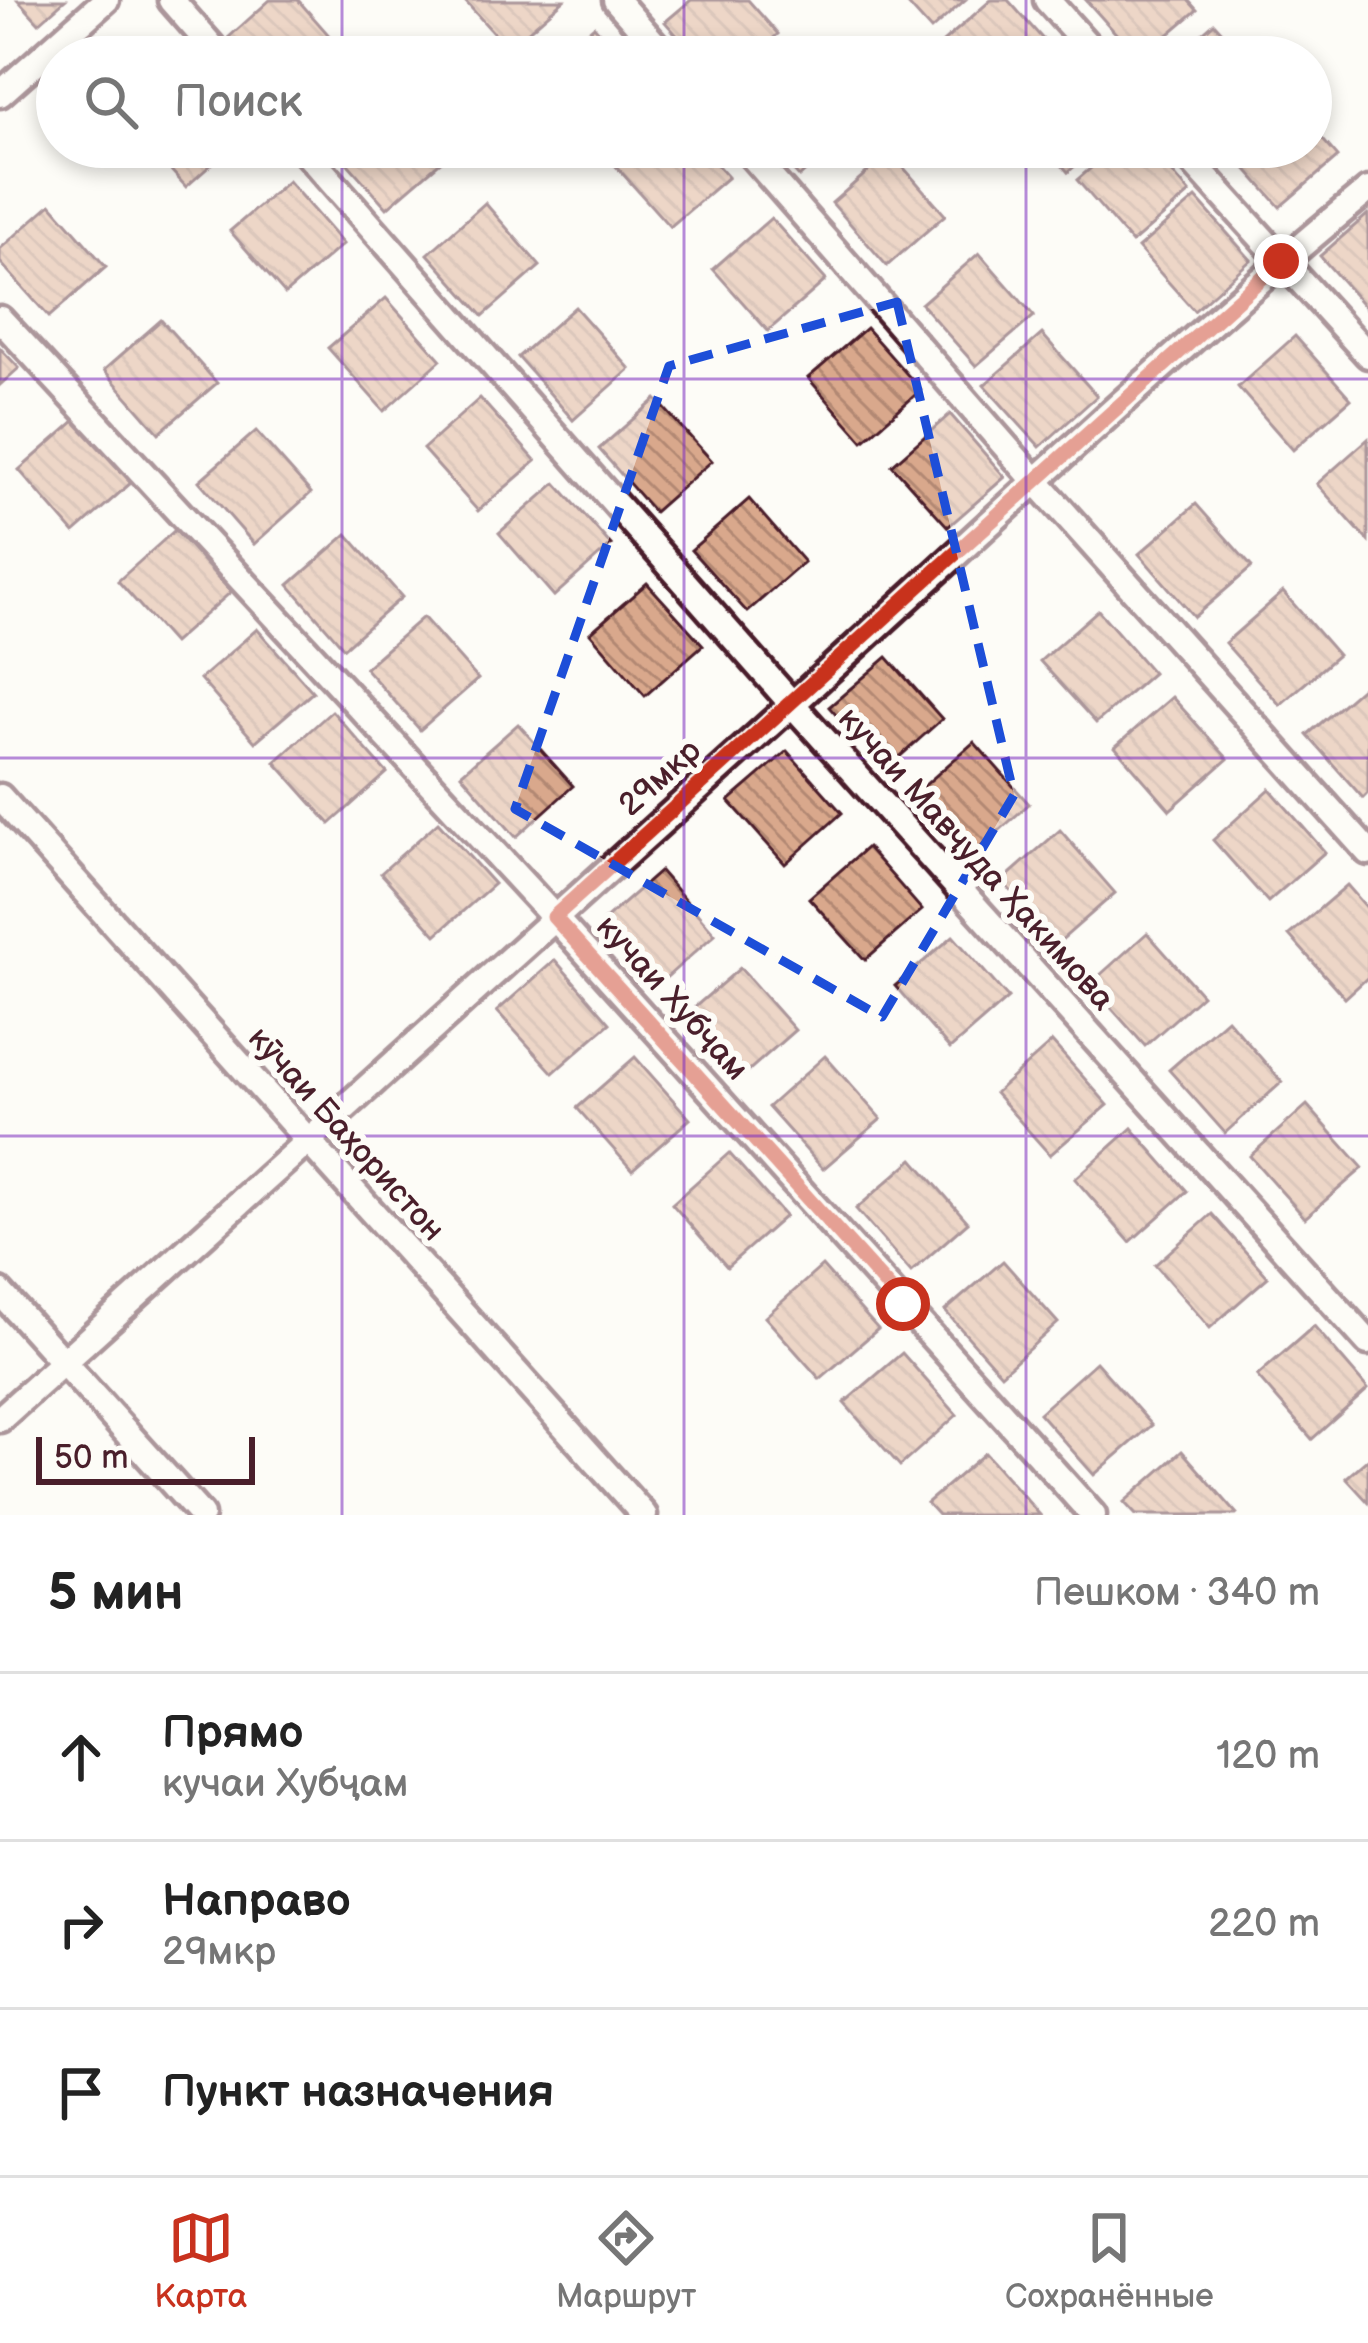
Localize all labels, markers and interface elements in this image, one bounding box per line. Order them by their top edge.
search box [36,36,1332,168]
icon: search [78,69,144,135]
text: Поиск [174,75,302,130]
route end [1254,234,1308,288]
street label: кучаи Мавҷуда Ҳакимова [829,699,1123,1019]
street label: 29мкр [611,731,710,825]
street label: кучаи Хубҷам [587,907,757,1089]
street label: кӯчаи Баҳористон [239,1019,453,1249]
route start [876,1277,930,1331]
scale bar [36,1431,255,1484]
text: 50 m [54,1438,129,1478]
text: 5 мин [48,1563,183,1624]
text: Пешком · 340 m [1034,1570,1320,1617]
text: Прямо [162,1706,303,1761]
icon: ahead [48,1724,114,1790]
text: 120 m [1216,1733,1320,1780]
text: кучаи Хубҷам [162,1761,409,1808]
text: Направо [162,1874,351,1929]
icon: right [48,1892,114,1958]
text: 220 m [1208,1901,1320,1948]
text: 29мкр [162,1929,276,1976]
icon: arrive [48,2060,114,2126]
text: Пункт назначения [162,2065,554,2120]
tab: Карта [154,2205,247,2317]
tab: Маршрут [556,2205,696,2317]
tab: Сохранённые [1005,2205,1214,2317]

